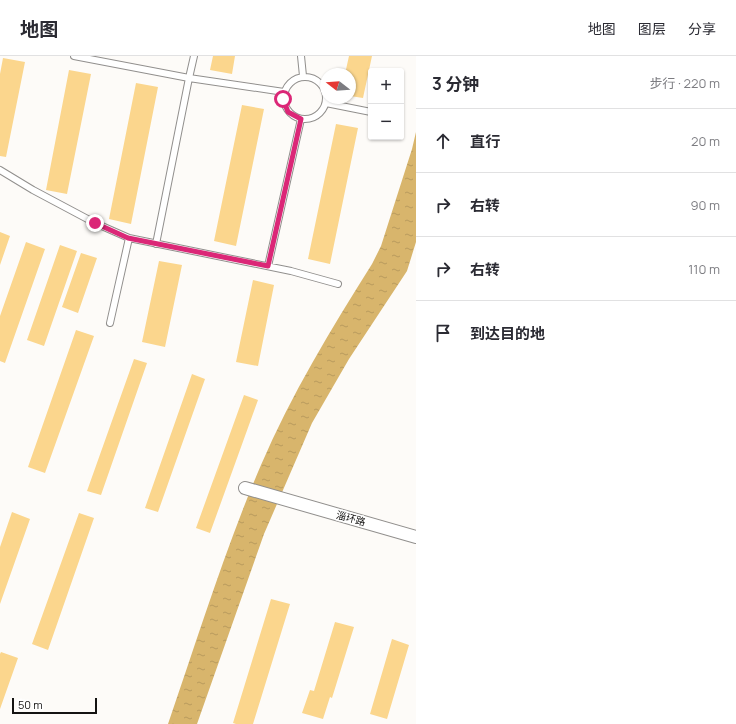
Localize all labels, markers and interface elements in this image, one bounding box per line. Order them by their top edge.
text: 地图 [20,16,58,42]
text: 地图 [588,19,616,38]
text: 图层 [638,19,666,38]
text: 分享 [688,19,716,38]
north arrow [320,68,356,104]
map controls [368,68,404,140]
button: + [368,68,404,104]
text: 3 分钟 [432,72,479,95]
text: 步行 · 220 m [649,74,720,92]
route start [274,90,292,108]
button: − [368,104,404,140]
icon: ahead [432,130,454,152]
text: 直行 [470,131,500,152]
text: 20 m [691,132,720,150]
icon: right [432,194,454,216]
text: 右转 [470,195,500,216]
text: 90 m [690,196,720,214]
route end [86,214,104,232]
icon: right [432,258,454,280]
text: 右转 [470,259,500,280]
text: 110 m [688,260,720,278]
icon: arrive [432,322,454,344]
text: 到达目的地 [470,323,545,344]
street label: 淄环路 [335,507,367,529]
scale bar [12,696,97,715]
text: 50 m [18,697,43,712]

